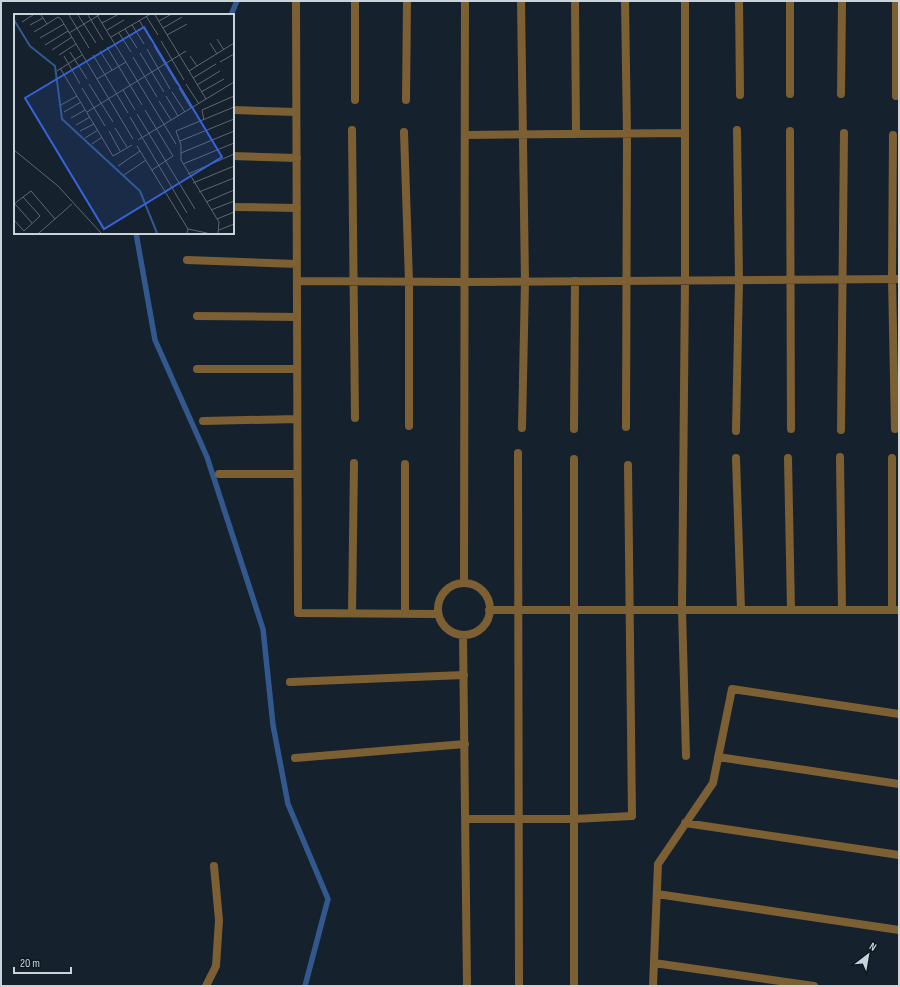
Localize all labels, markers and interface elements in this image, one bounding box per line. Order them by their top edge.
inset map [14,14,234,234]
north arrow [848,935,888,975]
text: N [867,940,879,954]
scale bar [14,949,71,975]
text: 20 m [20,956,40,971]

